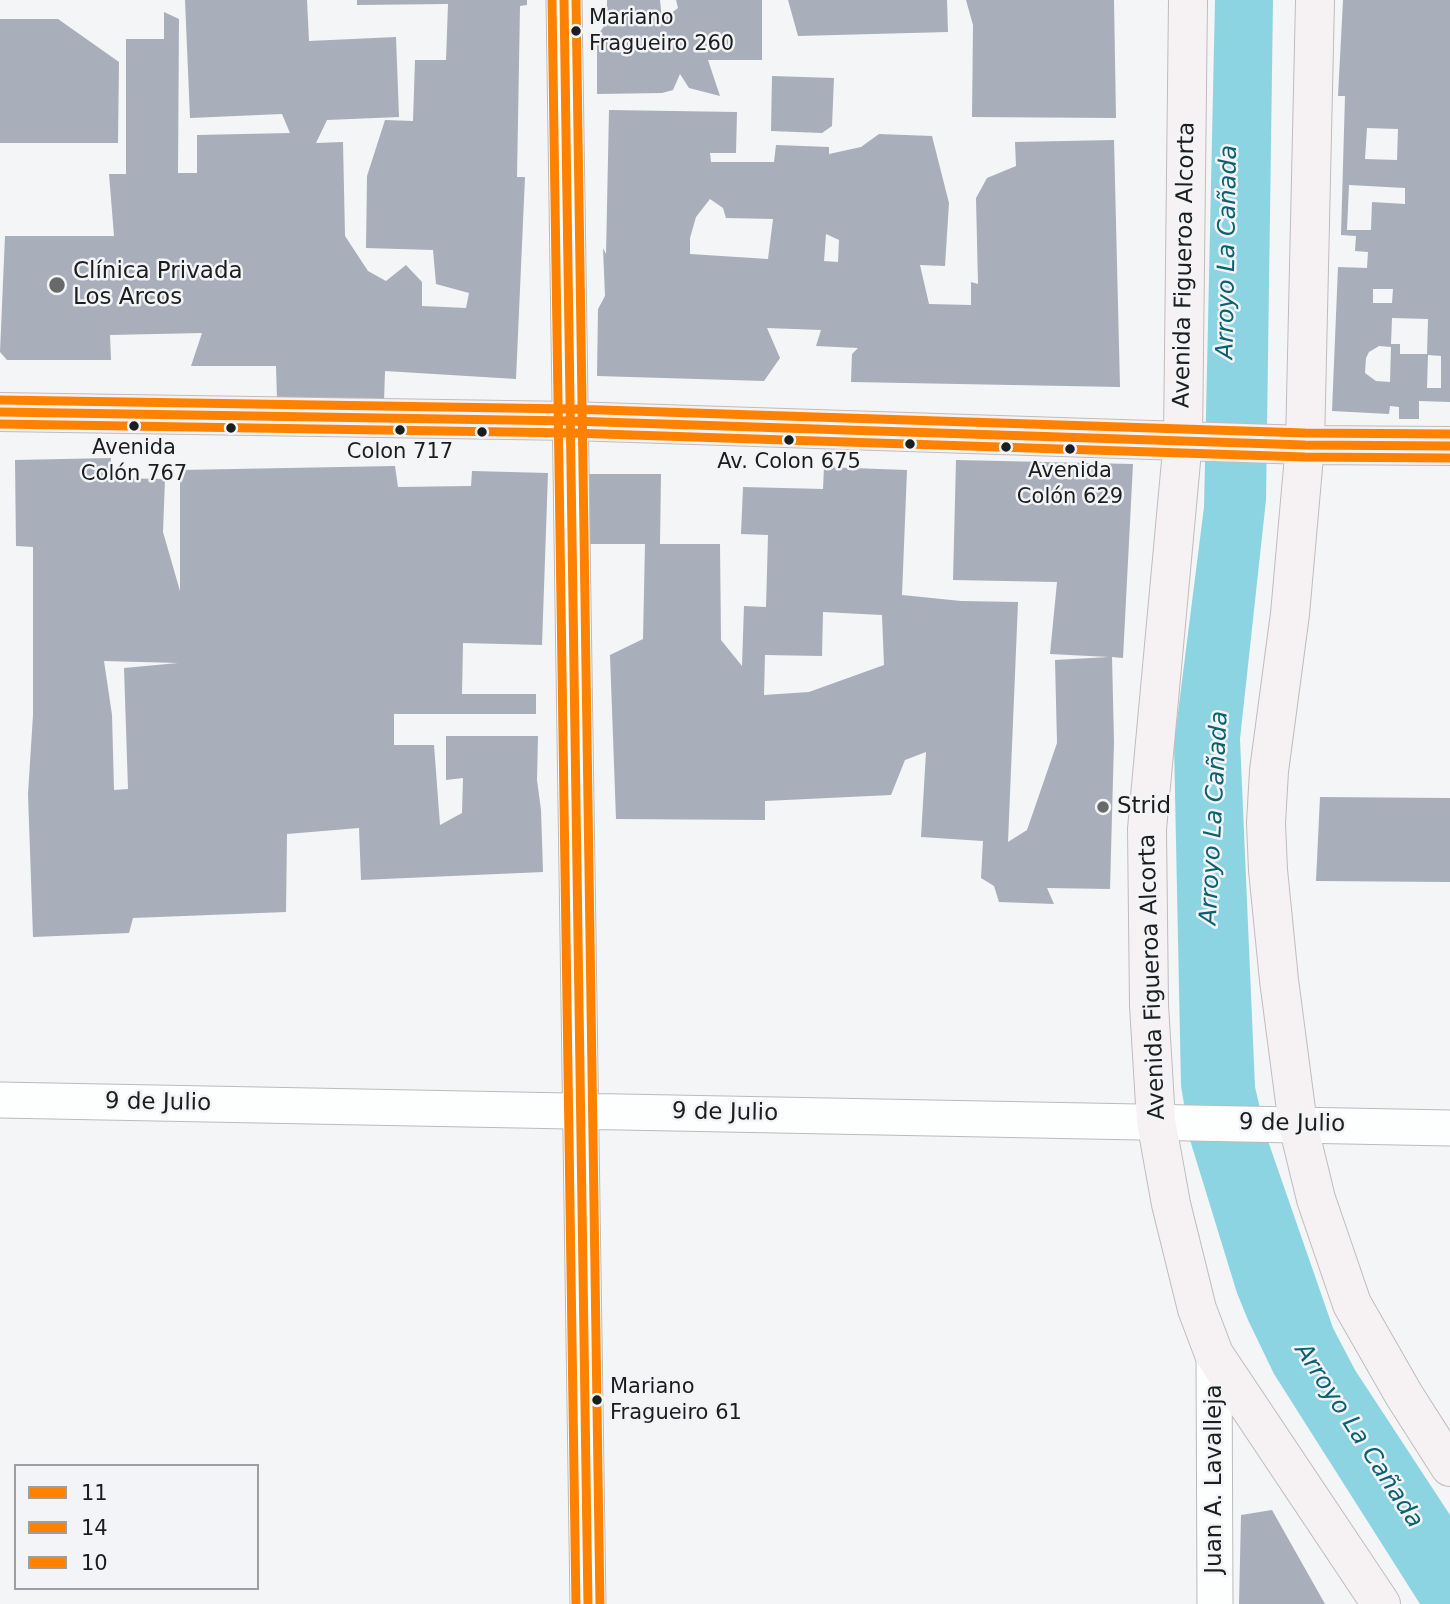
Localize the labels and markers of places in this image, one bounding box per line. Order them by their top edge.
place label: Mariano Fragueiro 260 [589,6,734,56]
marker: Mariano Fragueiro 260 [569,24,583,38]
place label: Clínica Privada Los Arcos [73,258,243,312]
marker: Clínica Privada Los Arcos [47,275,67,295]
marker: Avenida Colón 767 [127,419,141,433]
unlabelled marker [224,421,238,435]
marker: Colon 717 [393,423,407,437]
unlabelled marker [475,425,489,439]
marker: Av. Colon 675 [782,433,796,447]
place label: Avenida Colón 767 [81,436,187,486]
unlabelled marker [903,437,917,451]
place label: Colon 717 [347,440,453,466]
unlabelled marker [999,440,1013,454]
marker: Avenida Colón 629 [1063,442,1077,456]
place label: Av. Colon 675 [717,450,861,476]
place label: Avenida Colón 629 [1017,459,1123,509]
place label: Strid [1117,793,1171,821]
marker: Strid [1095,799,1111,815]
place label: Mariano Fragueiro 61 [610,1375,742,1425]
marker: Mariano Fragueiro 61 [590,1393,604,1407]

